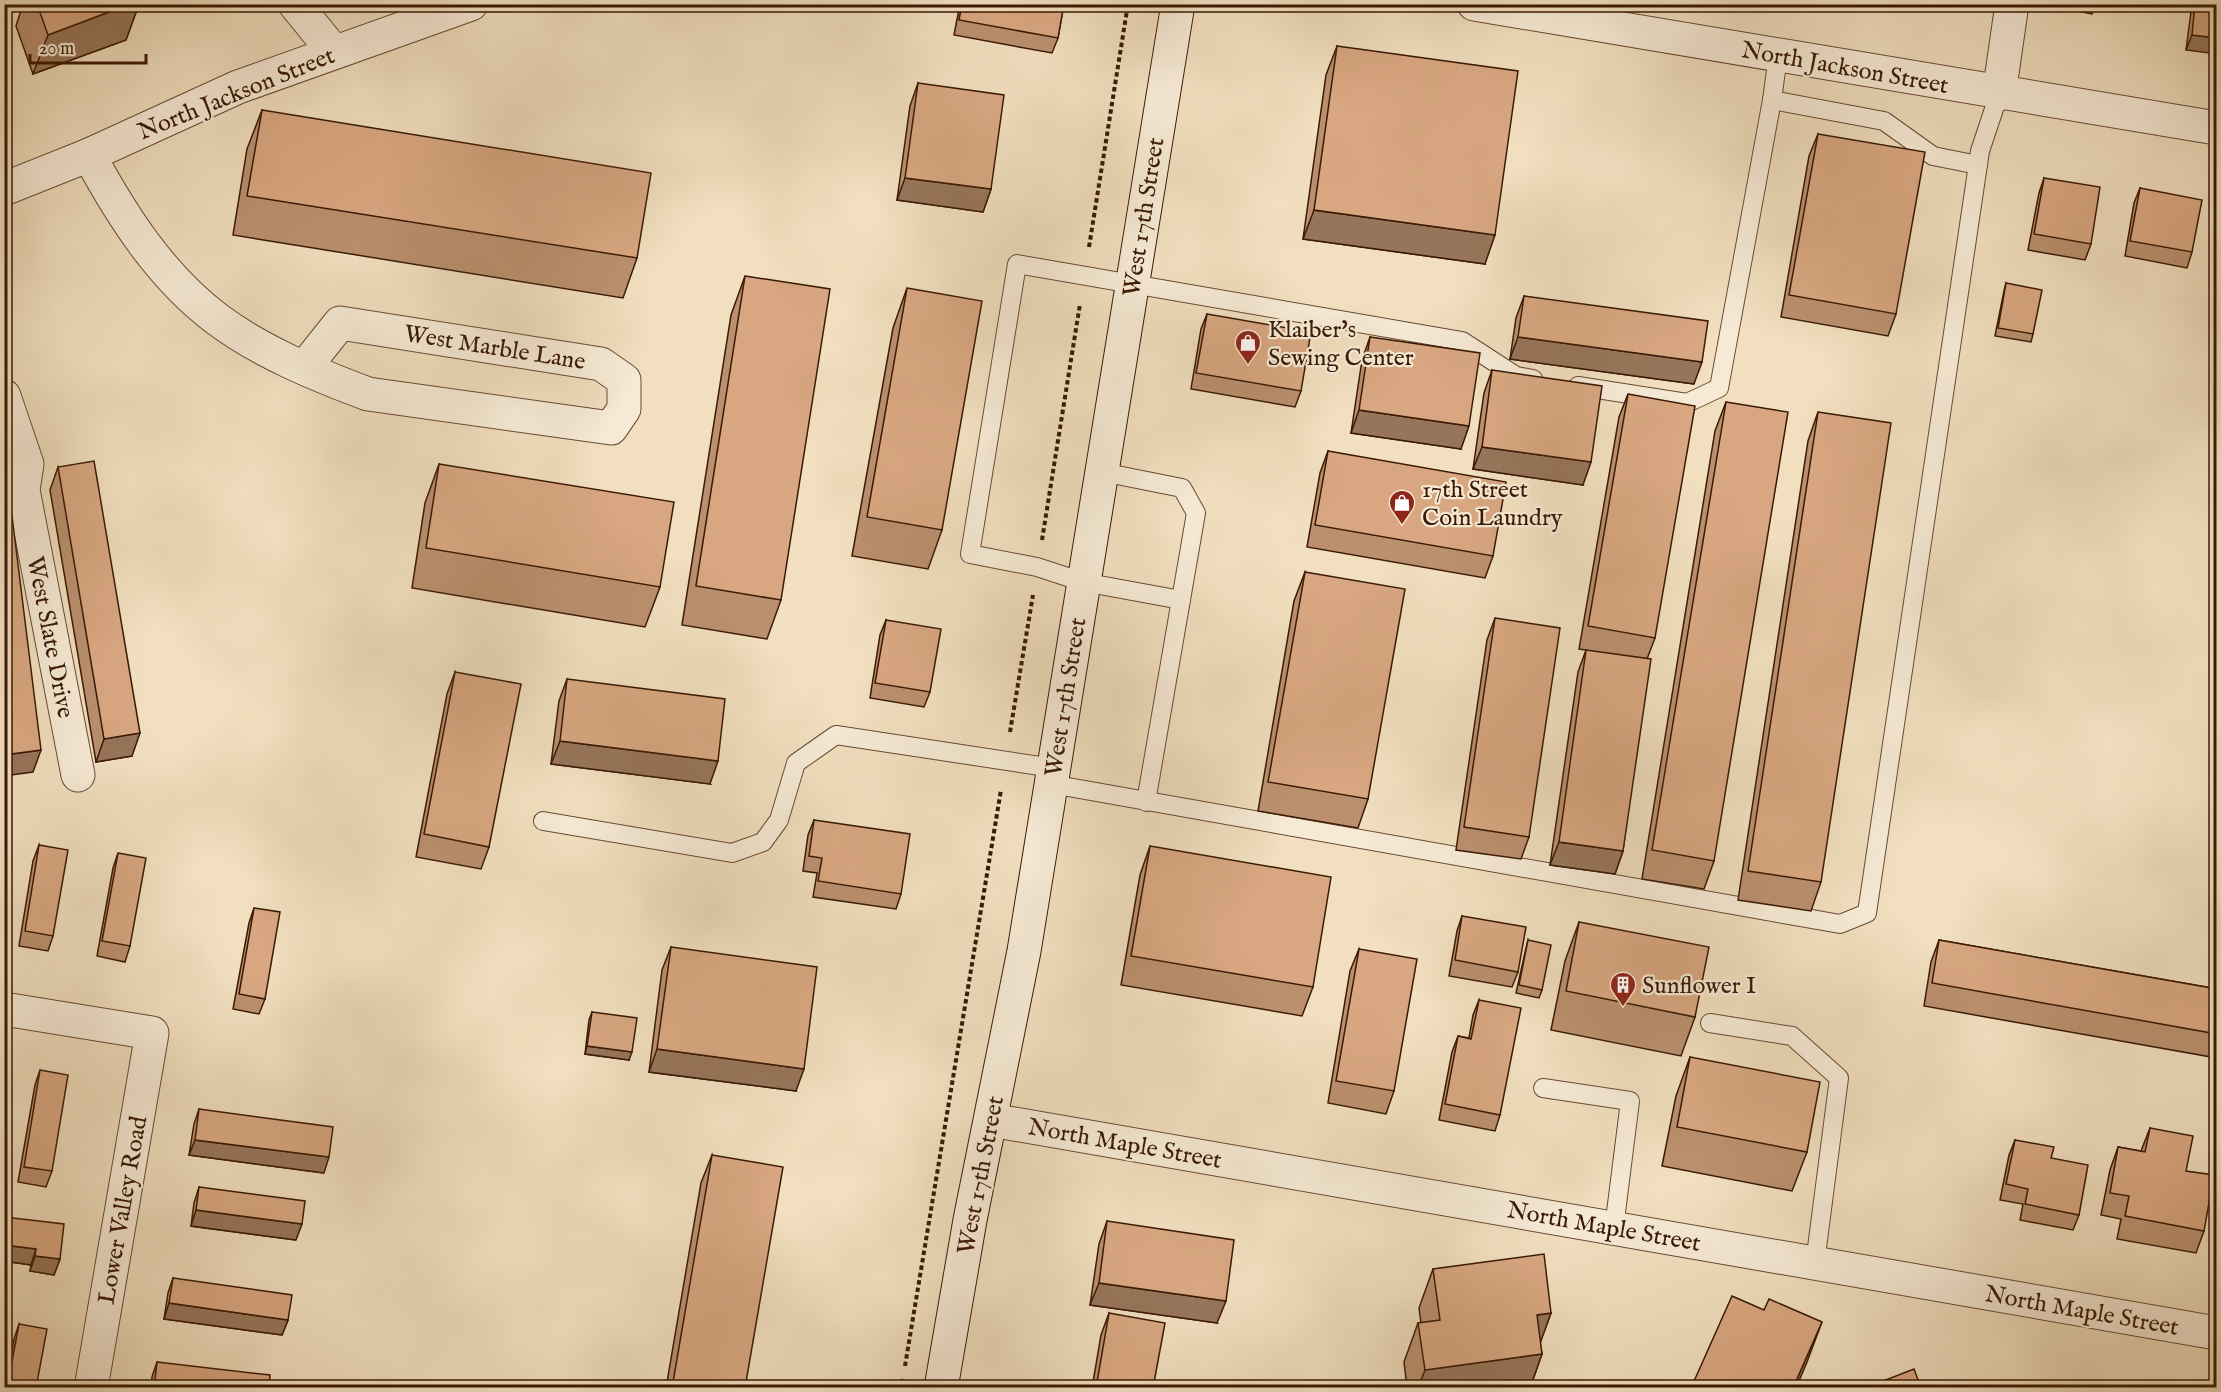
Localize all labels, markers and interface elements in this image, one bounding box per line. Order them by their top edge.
scale bar [30,27,146,65]
street label: North Jackson Street [1739,35,1951,102]
text: 20 m [39,38,74,61]
street label: North Jackson Street [134,41,340,148]
street label: West 17th Street [1117,135,1172,299]
place label: Klaiber's Sewing Center [1268,315,1414,374]
street label: West Marble Lane [402,319,588,378]
shop icon: Klaiber's Sewing Center [1233,328,1263,366]
place label: 17th Street Coin Laundry [1422,475,1563,534]
shop icon: 17th Street Coin Laundry [1387,488,1417,526]
street label: West Slate Drive [19,554,80,721]
street label: West 17th Street [1039,615,1094,779]
building icon: Sunflower I [1608,970,1638,1008]
place label: Sunflower I [1642,971,1756,1002]
street label: West 17th Street [951,1093,1012,1257]
street label: North Maple Street [1025,1112,1224,1177]
street label: Lower Valley Road [92,1114,155,1307]
street label: North Maple Street [1504,1195,1703,1260]
street label: North Maple Street [1982,1279,2181,1344]

